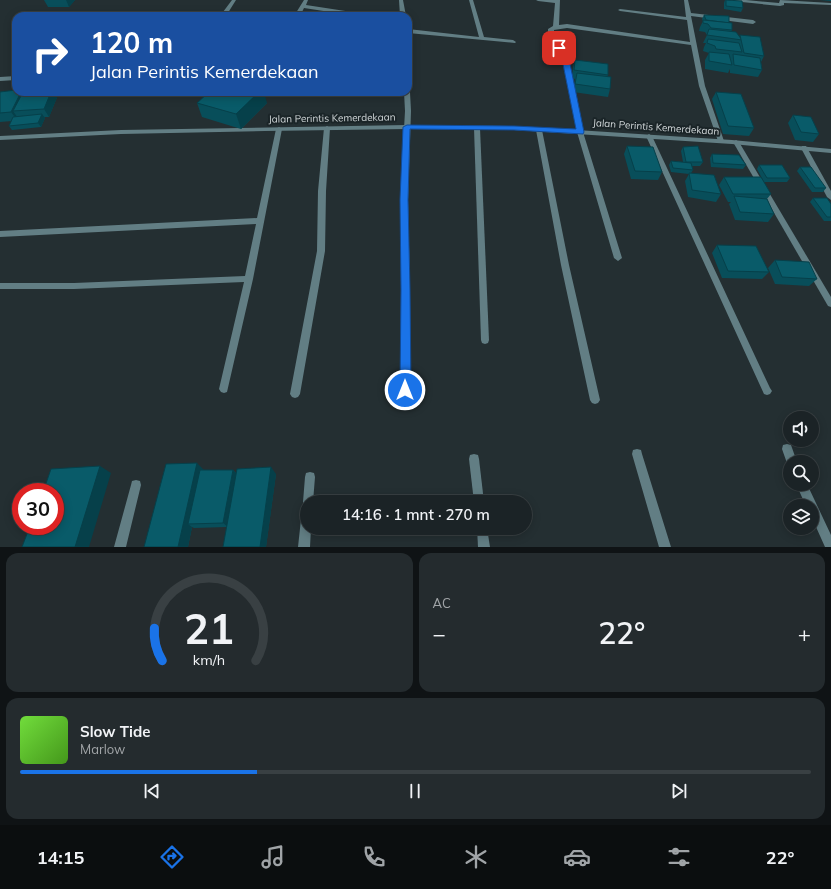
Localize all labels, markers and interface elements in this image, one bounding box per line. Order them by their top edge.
text: 120 m [90,25,173,60]
icon: right [24,28,76,80]
pin [542,31,576,65]
icon: arrive [548,37,570,59]
text: Jalan Perintis Kemerdekaan [90,60,319,83]
street label: Jalan Perintis Kemerdekaan [268,110,396,126]
street label: Jalan Perintis Kemerdekaan [592,116,720,138]
position arrow [384,369,426,411]
map controls [783,411,819,535]
button: sound [783,411,819,447]
button: search [783,455,819,491]
speed limit sign: 30 [12,483,64,535]
button: layers [783,499,819,535]
text: 14:16 · 1 mnt · 270 m [342,505,490,524]
text: AC [433,595,451,611]
text: 21 [184,601,234,653]
text: 22° [598,614,645,652]
text: − [433,620,446,648]
text: + [798,620,811,648]
text: km/h [193,650,225,668]
text: Slow Tide [80,722,150,741]
text: Marlow [80,741,125,757]
icon: previous [141,780,163,802]
icon: pause [404,780,426,802]
icon: next [668,780,690,802]
icon: directions [158,843,186,871]
icon: music [259,843,287,871]
icon: phone [360,843,388,871]
icon: climate [462,843,490,871]
icon: car [563,843,591,871]
icon: filters [665,843,693,871]
text: 14:15 [37,846,84,869]
text: 22° [766,846,794,869]

